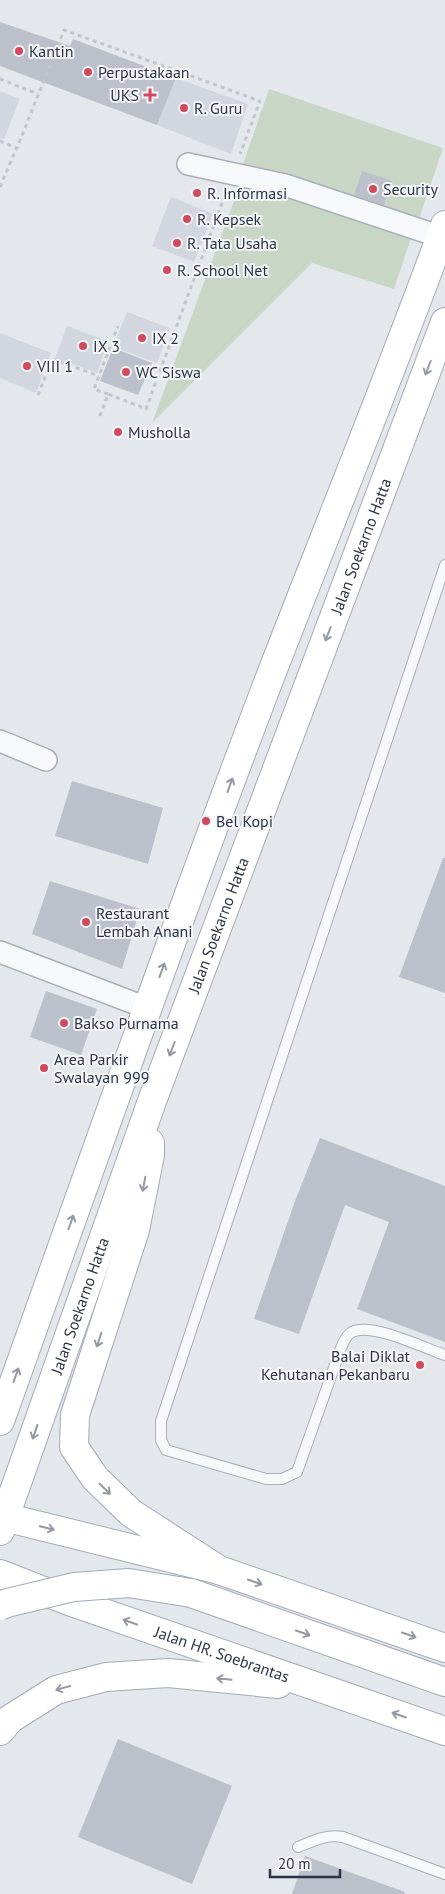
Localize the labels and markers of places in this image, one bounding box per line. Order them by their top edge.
place label: Kantin [29,41,73,61]
marker: Kantin [13,45,25,57]
place label: Perpustakaan [98,62,190,82]
marker: Perpustakaan [82,66,94,78]
place label: UKS [110,85,139,105]
marker: UKS [143,88,157,102]
place label: R. Guru [194,98,242,118]
marker: R. Guru [178,102,190,114]
place label: Security [383,179,438,199]
place label: R. Informasi [207,183,287,203]
marker: Security [367,183,379,195]
marker: R. Informasi [191,187,203,199]
place label: R. Kepsek [197,209,262,229]
marker: R. Kepsek [181,213,193,225]
place label: R. Tata Usaha [187,233,277,253]
marker: R. Tata Usaha [171,237,183,249]
place label: R. School Net [177,260,268,280]
marker: R. School Net [161,264,173,276]
place label: IX 2 [152,328,179,348]
marker: IX 2 [136,332,148,344]
place label: IX 3 [93,336,120,356]
marker: IX 3 [77,340,89,352]
place label: VIII 1 [36,356,73,376]
marker: VIII 1 [21,360,33,372]
place label: WC Siswa [136,362,201,382]
marker: WC Siswa [120,366,132,378]
place label: Musholla [128,422,191,442]
marker: Musholla [112,426,124,438]
place label: Bel Kopi [216,811,273,831]
marker: Bel Kopi [200,815,212,827]
place label: Restaurant Lembah Anani [96,903,193,941]
marker: Restaurant Lembah Anani [80,916,92,928]
place label: Bakso Purnama [74,1013,179,1033]
marker: Bakso Purnama [58,1017,70,1029]
place label: Area Parkir Swalayan 999 [54,1049,149,1087]
marker: Area Parkir Swalayan 999 [38,1062,50,1074]
place label: Balai Diklat Kehutanan Pekanbaru [261,1346,411,1384]
marker: Balai Diklat Kehutanan Pekanbaru [414,1359,426,1371]

